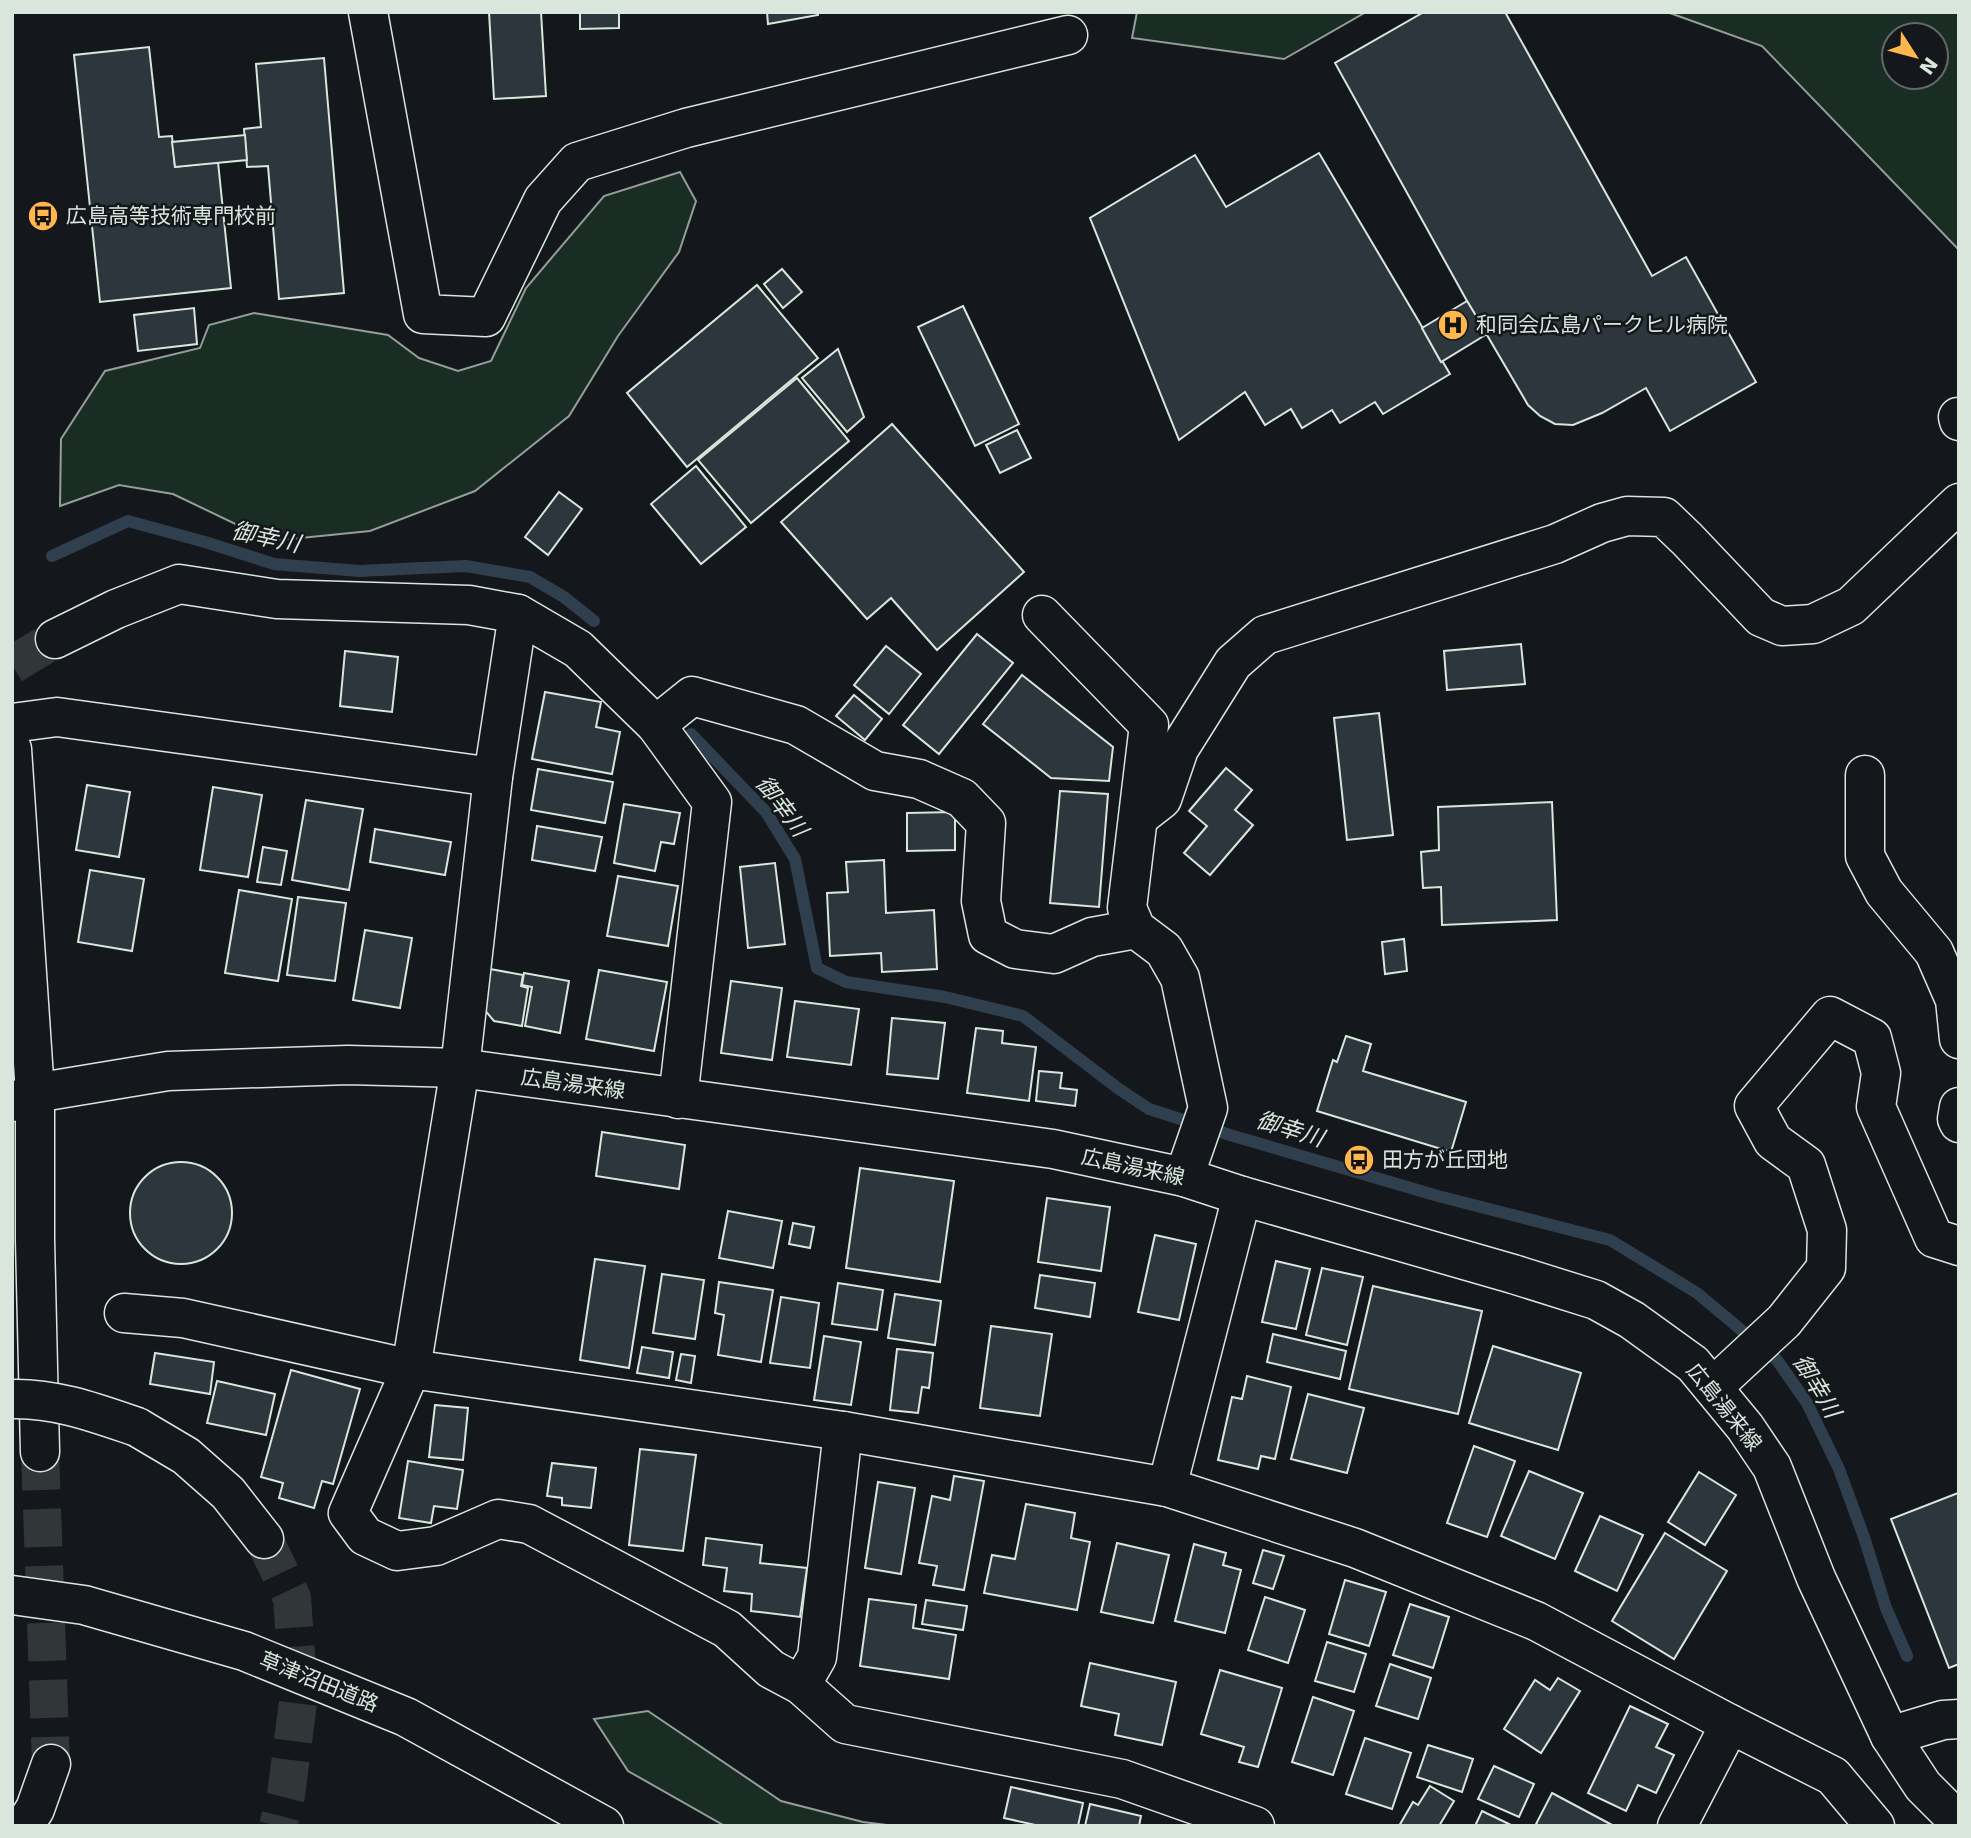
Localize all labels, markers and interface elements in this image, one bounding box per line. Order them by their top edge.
north arrow [1880,21,1950,91]
text: N [1915,53,1942,79]
bus stop icon: 広島高等技術専門校前 [26,199,60,233]
place label: 広島高等技術専門校前 [66,204,276,228]
hospital icon: 和同会広島パークヒル病院 [1436,308,1470,342]
place label: 和同会広島パークヒル病院 [1476,313,1728,337]
water label: 御幸川 [230,517,305,558]
water label: 御幸川 [751,771,815,844]
street label: 広島湯来線 [519,1065,627,1103]
water label: 御幸川 [1253,1106,1330,1152]
bus stop icon: 田方が丘団地 [1342,1143,1376,1177]
street label: 広島湯来線 [1079,1144,1187,1190]
place label: 田方が丘団地 [1382,1148,1508,1172]
water label: 御幸川 [1788,1350,1847,1425]
street label: 広島湯来線 [1682,1359,1766,1455]
street label: 草津沼田道路 [256,1647,382,1717]

